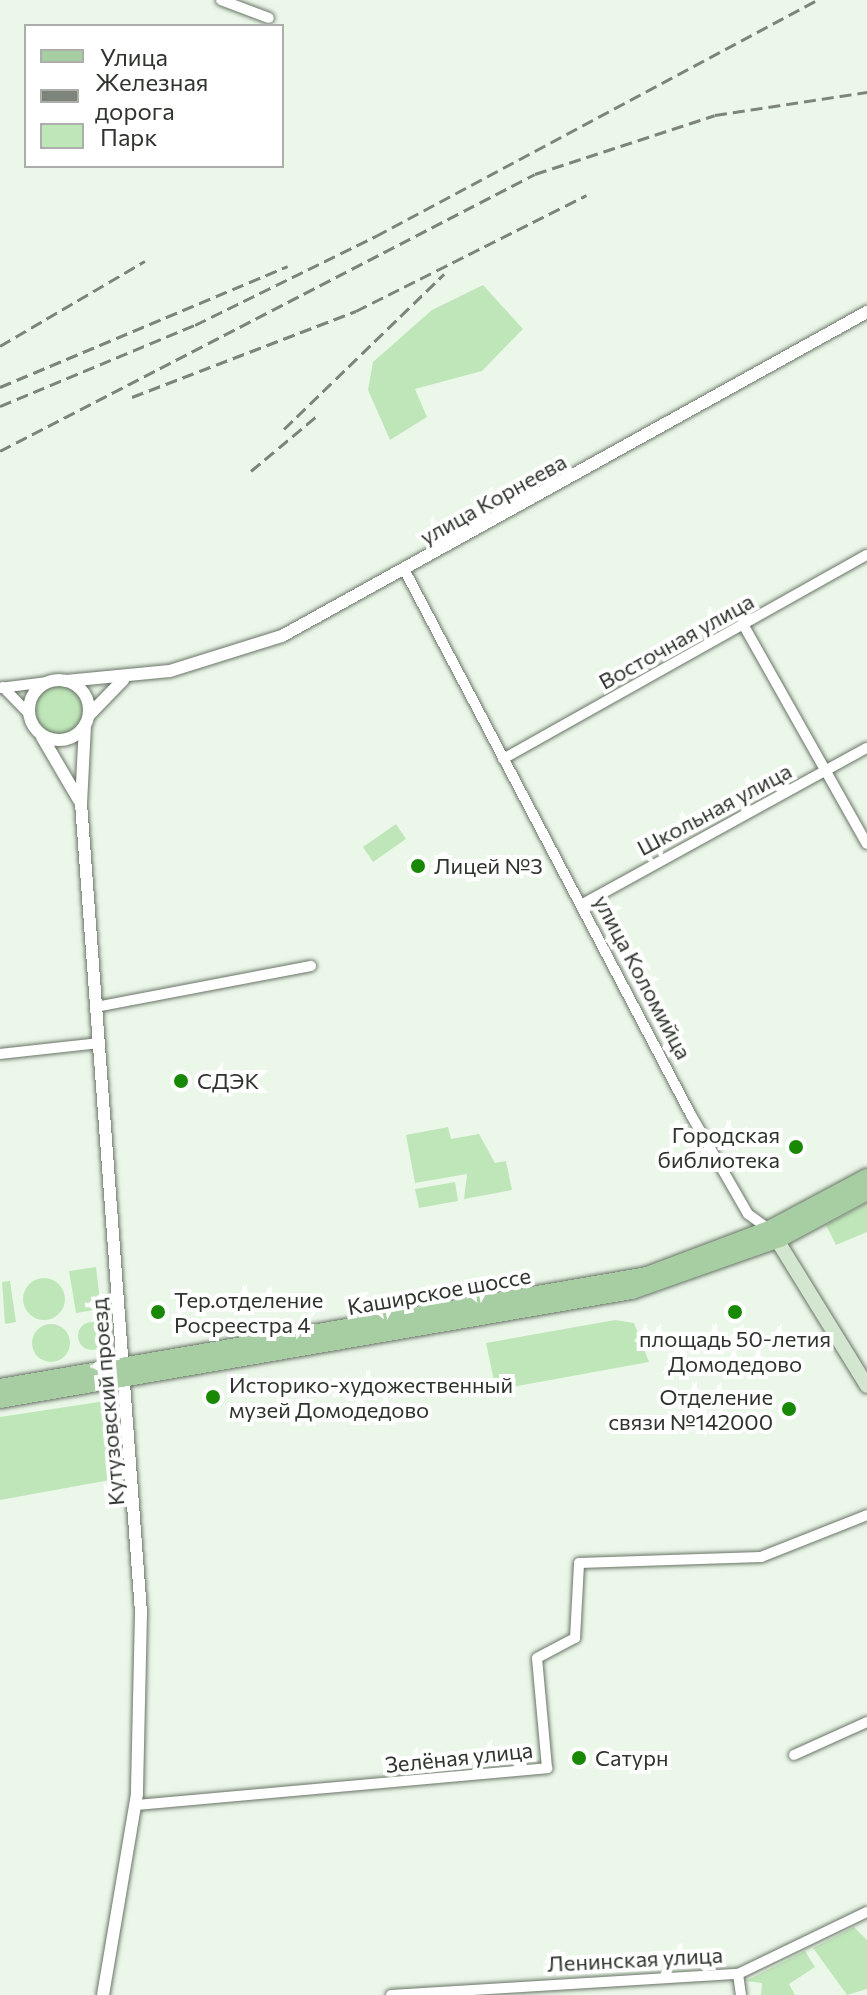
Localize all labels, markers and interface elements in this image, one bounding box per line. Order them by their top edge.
legend [24,24,284,168]
text: Улица [100,42,168,71]
text: Железная дорога [95,67,208,125]
text: Парк [100,122,157,151]
street label: улица Корнеева [415,448,571,550]
street label: Восточная улица [594,587,758,695]
street label: Школьная улица [632,757,796,861]
place label: Лицей №3 [434,853,543,879]
marker: Лицей №3 [409,857,427,875]
street label: улица Коломийца [589,890,697,1064]
place label: СДЭК [197,1068,259,1094]
marker: СДЭК [172,1072,190,1090]
place label: Городская библиотека [658,1121,780,1172]
marker: Городская библиотека [787,1138,805,1156]
street label: Каширское шоссе [345,1262,533,1320]
place label: Тер.отделение Росреестра 4 [174,1286,323,1338]
street label: Кутузовский проезд [85,1297,129,1507]
marker: Тер.отделение Росреестра 4 [149,1303,167,1321]
marker: площадь 50-летия Домодедово [726,1303,744,1321]
place label: площадь 50-летия Домодедово [639,1325,831,1376]
place label: Историко-художественный музей Домодедово [229,1371,513,1422]
place label: Отделение связи №142000 [608,1383,773,1434]
marker: Историко-художественный музей Домодедово [204,1388,222,1406]
marker: Отделение связи №142000 [780,1400,798,1418]
street label: Зелёная улица [384,1736,534,1778]
place label: Сатурн [595,1745,669,1771]
marker: Сатурн [570,1749,588,1767]
street label: Ленинская улица [547,1941,723,1977]

